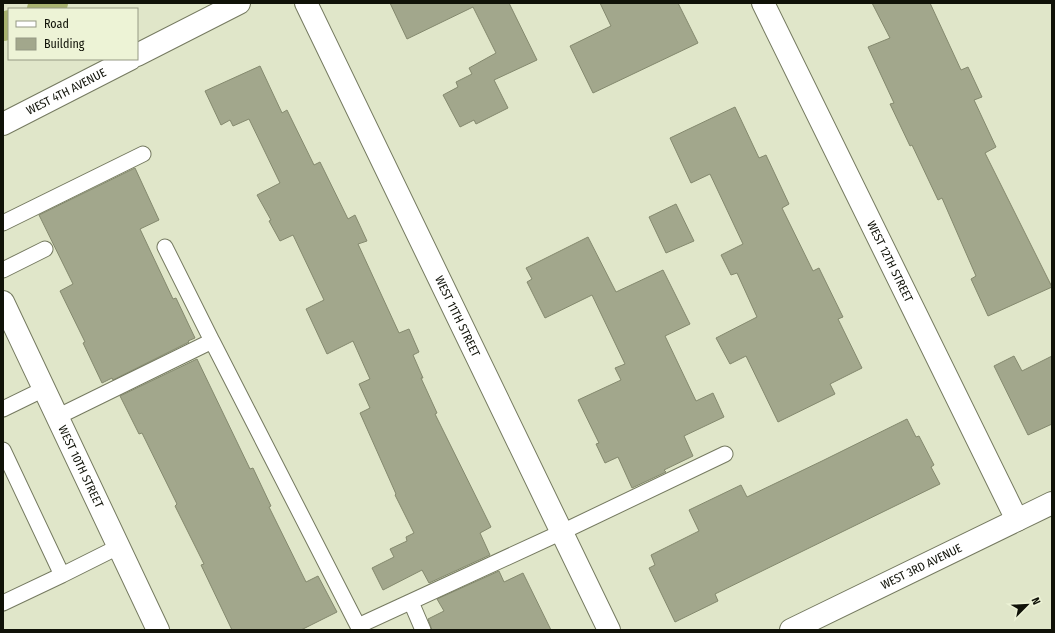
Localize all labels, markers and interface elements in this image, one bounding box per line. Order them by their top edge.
legend [8,8,138,60]
text: Road [44,17,69,31]
text: Building [44,37,85,51]
street label: WEST 4TH AVENUE [24,65,109,118]
street label: WEST 12TH STREET [864,219,916,305]
street label: WEST 11TH STREET [432,274,483,359]
street label: WEST 10TH STREET [55,423,106,510]
street label: WEST 3RD AVENUE [879,541,964,592]
north arrow [1007,585,1047,625]
text: N [1028,595,1043,607]

